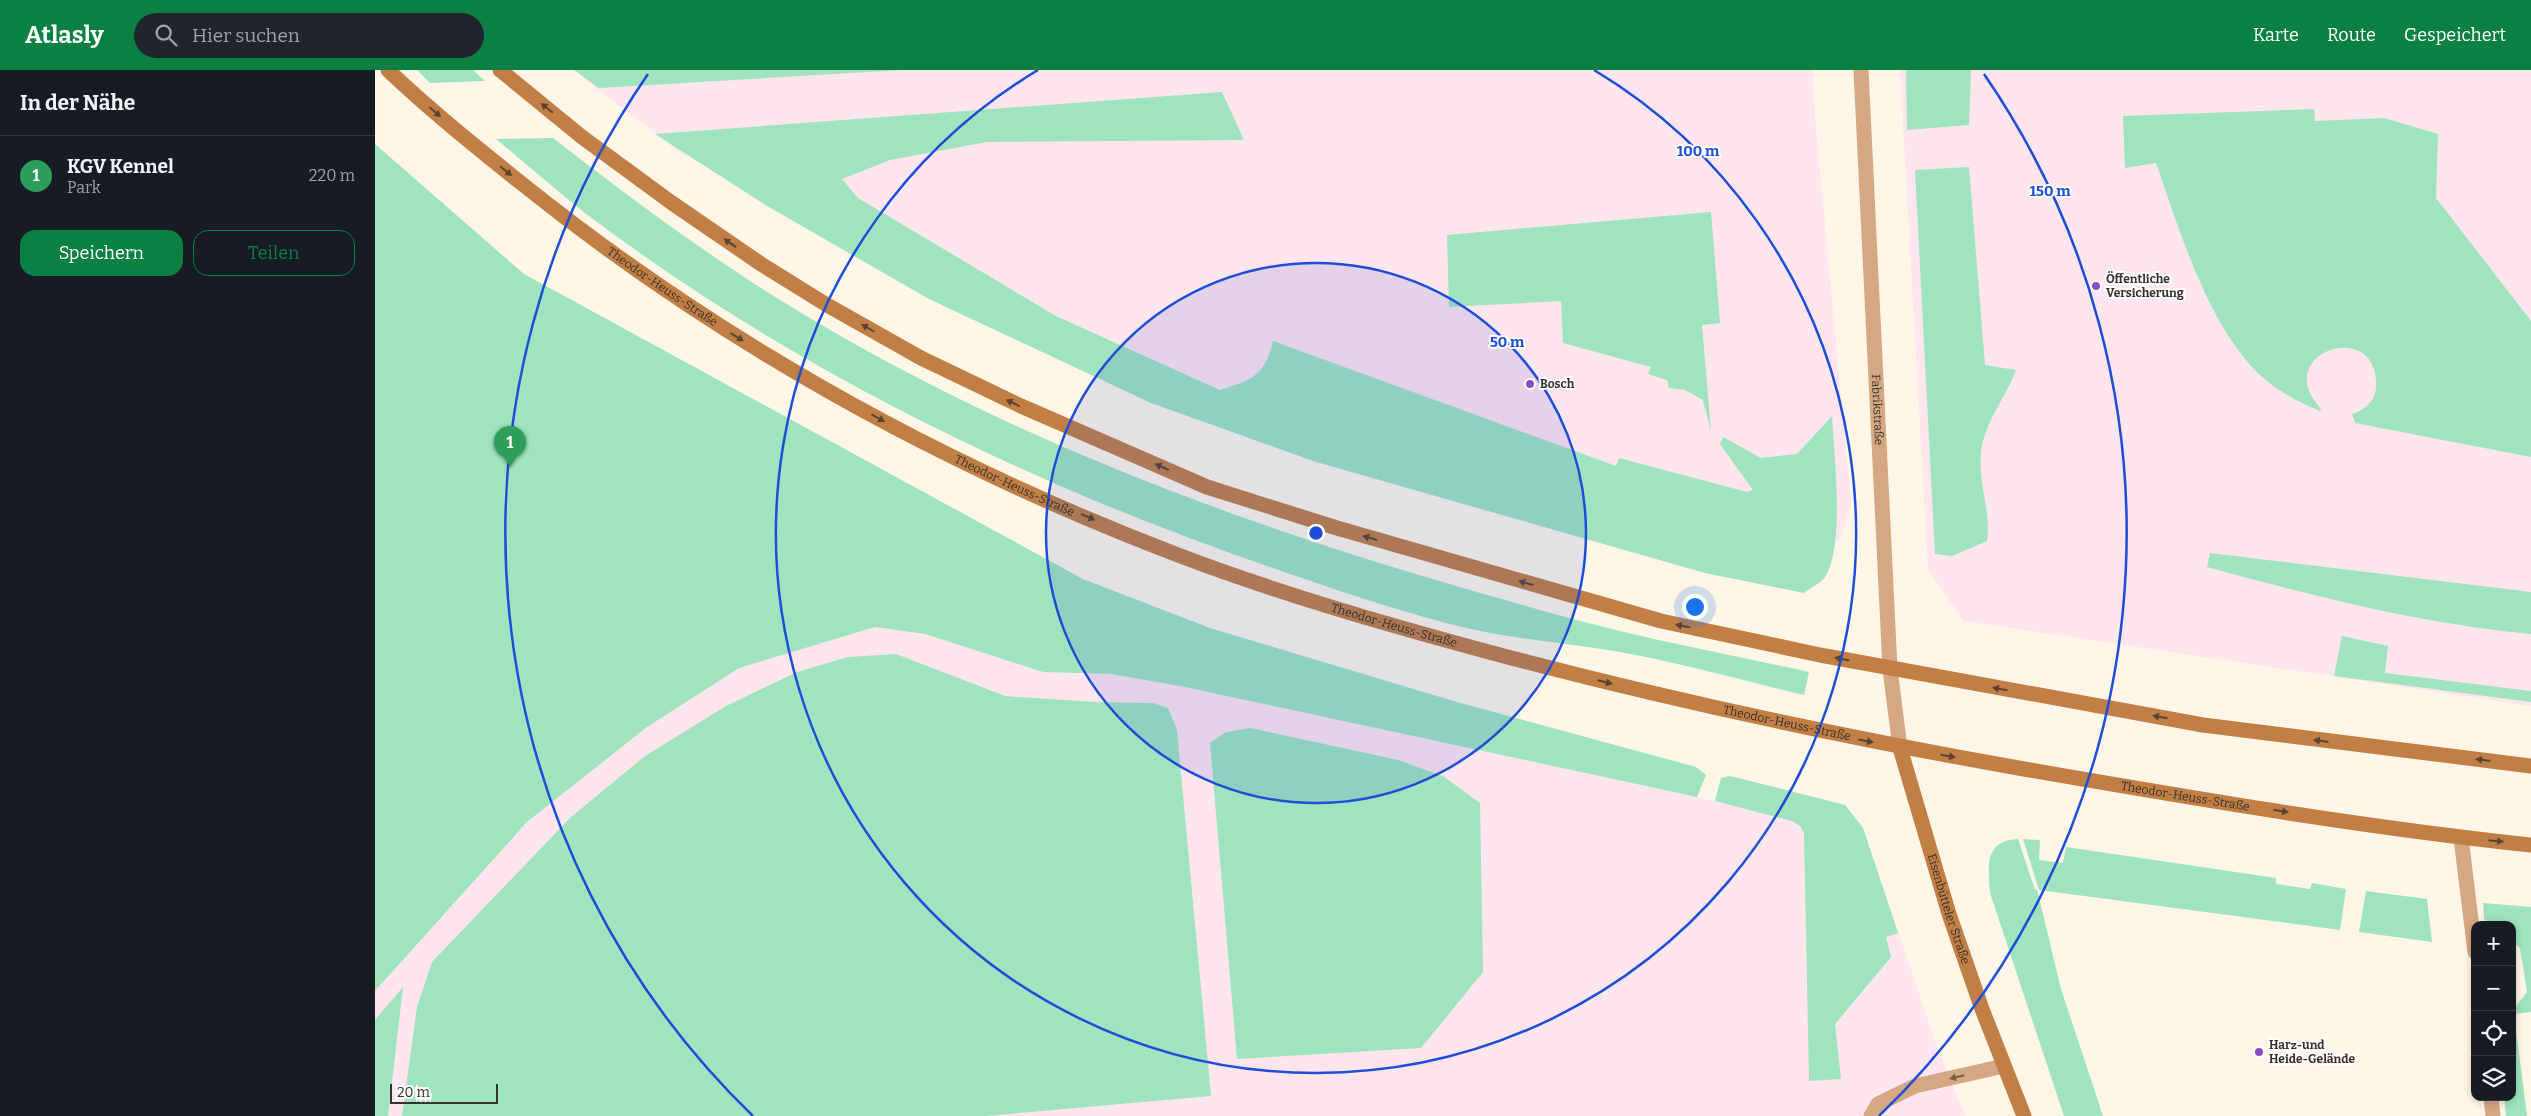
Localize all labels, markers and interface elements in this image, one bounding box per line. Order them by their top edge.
search box [134,13,484,58]
text: Atlasly [25,21,104,49]
icon: search [152,21,180,49]
text: Hier suchen [192,24,300,47]
text: Karte [2253,24,2299,46]
text: Route [2327,24,2376,46]
text: Gespeichert [2404,24,2506,46]
text: In der Nähe [20,90,135,116]
one-way arrow [541,103,554,114]
one-way arrow [429,106,441,117]
text: 100 m [1677,142,1720,160]
text: KGV Kennel [67,155,174,178]
one-way arrow [499,165,512,176]
text: 1 [33,166,39,185]
text: 220 m [309,166,355,185]
text: Park [67,178,101,197]
text: 150 m [2029,182,2071,200]
button: Speichern [20,230,183,276]
button: Teilen [193,230,355,276]
one-way arrow [723,238,737,248]
street label: Theodor-Heuss-Straße [605,244,720,329]
place label: Öffentliche Versicherung [2106,271,2184,300]
marker: Öffentliche Versicherung [2090,280,2102,292]
one-way arrow [862,324,875,333]
one-way arrow [731,332,744,342]
text: 50 m [1490,333,1525,351]
street label: Fabrikstraße [1869,374,1886,445]
place label: Bosch [1540,377,1575,391]
marker: Bosch [1524,378,1536,390]
one-way arrow [1006,398,1020,406]
one-way arrow [871,413,885,422]
pin: 1 [494,426,526,467]
street label: Theodor-Heuss-Straße [952,452,1077,519]
one-way arrow [1155,463,1169,471]
one-way arrow [1081,514,1095,522]
centre of rings [1307,524,1325,542]
one-way arrow [1363,534,1378,542]
one-way arrow [1519,578,1534,586]
your location [1682,594,1708,620]
street label: Theodor-Heuss-Straße [1330,601,1459,650]
one-way arrow [1675,621,1691,629]
one-way arrow [1834,655,1850,663]
one-way arrow [1597,679,1612,687]
one-way arrow [1992,685,2008,693]
street label: Theodor-Heuss-Straße [1722,703,1852,743]
one-way arrow [2152,713,2168,721]
one-way arrow [2313,736,2329,744]
one-way arrow [1858,737,1874,745]
one-way arrow [1940,753,1956,761]
one-way arrow [2474,756,2490,764]
street label: Theodor-Heuss-Straße [2120,779,2251,814]
one-way arrow [2273,808,2289,816]
one-way arrow [2488,837,2504,845]
street label: Eisenbütteler Straße [1925,852,1973,966]
map controls [2471,921,2516,1101]
button: + [2471,921,2516,966]
button: − [2471,966,2516,1011]
button: locate [2471,1011,2516,1056]
place label: Harz-und Heide-Gelände [2269,1038,2356,1066]
marker: Harz-und Heide-Gelände [2253,1046,2265,1058]
button: layers [2471,1056,2516,1101]
one-way arrow [1948,1073,1964,1081]
scale bar [390,1081,497,1104]
text: 20 m [397,1084,430,1101]

